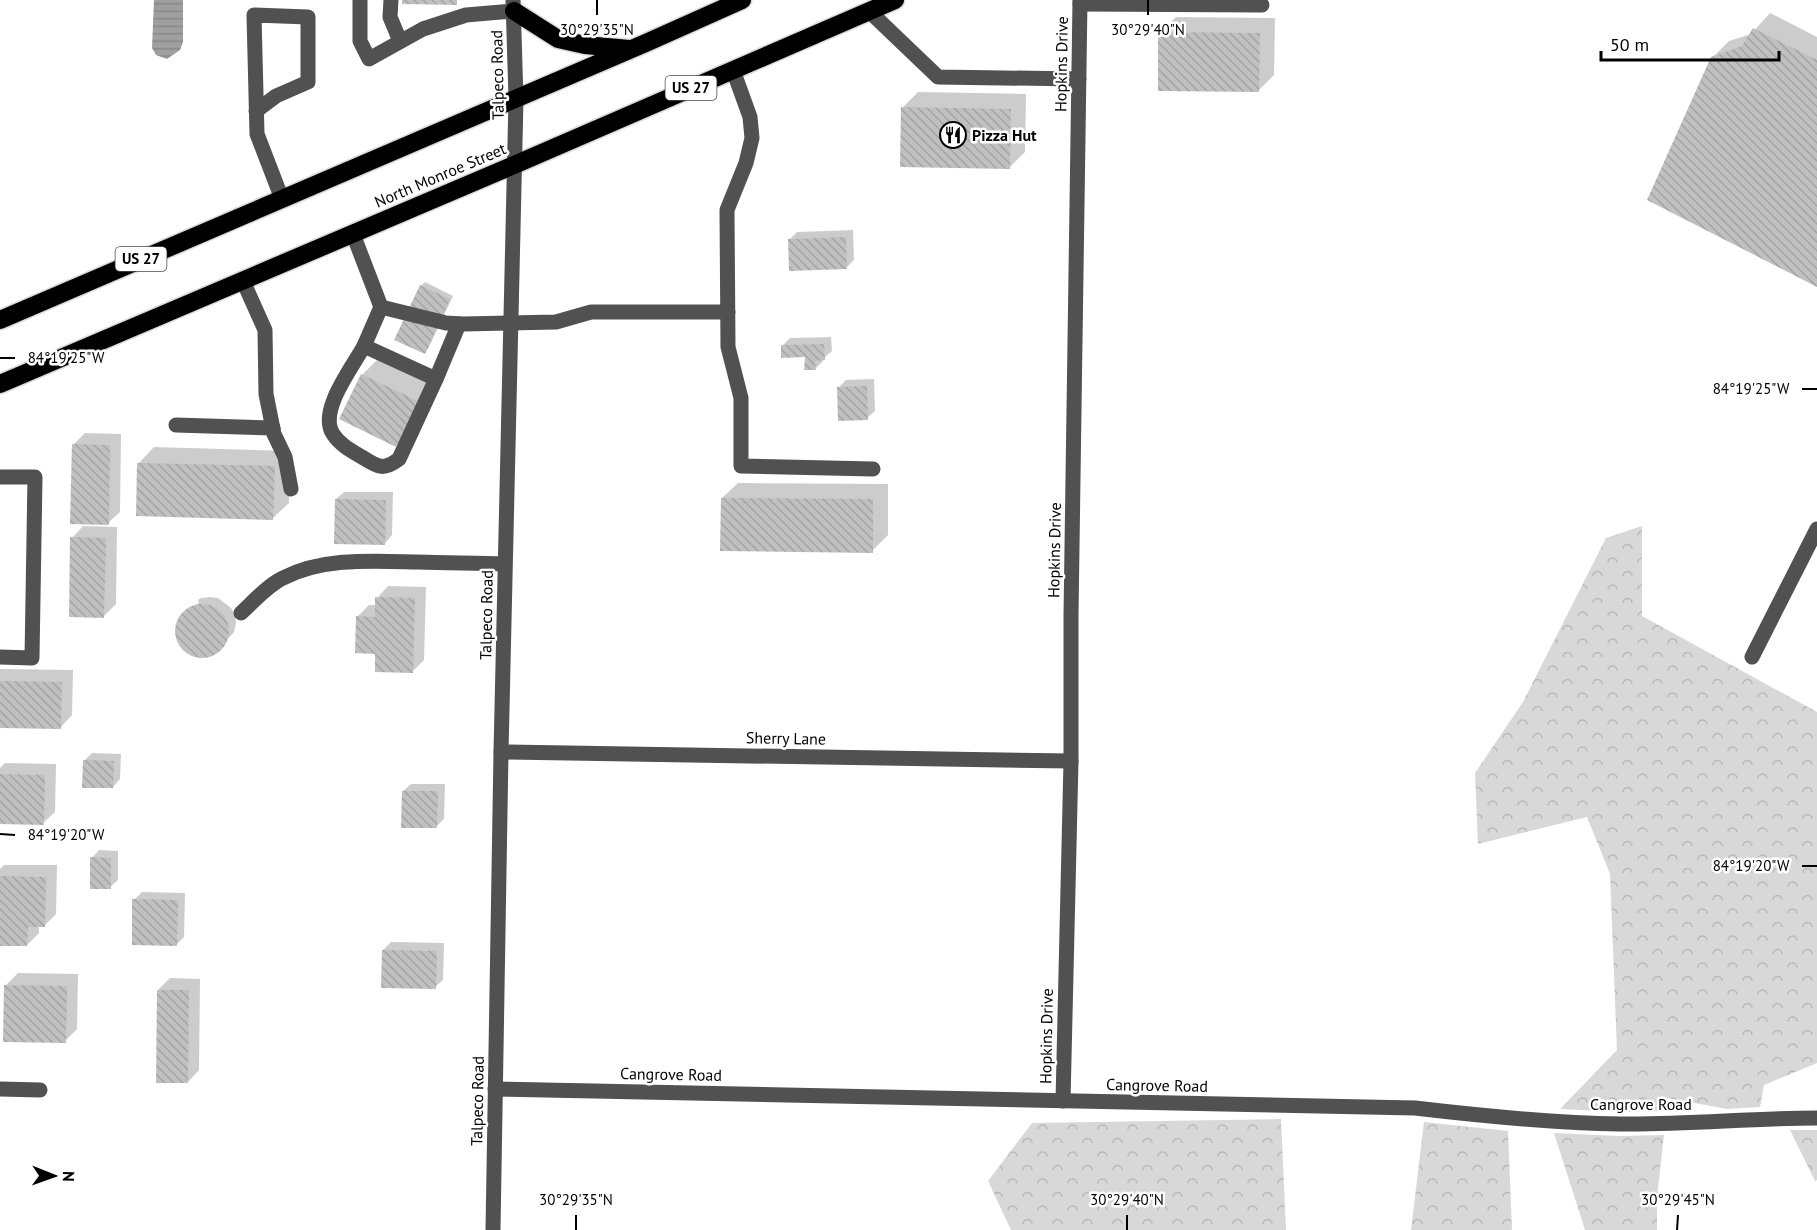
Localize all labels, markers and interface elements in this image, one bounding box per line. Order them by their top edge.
street label: Hopkins Drive [1050,16,1072,112]
text: 30°29'35"N [560,20,634,39]
text: 30°29'40"N [1111,20,1185,39]
scale bar [1601,24,1780,62]
street label: Talpeco Road [486,30,508,120]
text: 50 m [1610,33,1649,56]
road number: US 27 [666,76,716,100]
restaurant icon: Pizza Hut [938,120,968,150]
place label: Pizza Hut [972,125,1037,145]
street label: North Monroe Street [371,138,509,212]
road number: US 27 [116,247,166,271]
text: 84°19'25"W [28,348,105,367]
text: 84°19'25"W [1713,379,1790,398]
street label: Hopkins Drive [1043,502,1065,598]
street label: Talpeco Road [475,570,497,660]
street label: Sherry Lane [746,727,826,749]
text: 84°19'20"W [28,825,105,844]
text: 84°19'20"W [1713,856,1790,875]
street label: Hopkins Drive [1035,988,1057,1084]
street label: Talpeco Road [466,1056,488,1146]
street label: Cangrove Road [620,1063,722,1085]
street label: Cangrove Road [1106,1074,1208,1096]
street label: Cangrove Road [1590,1094,1692,1114]
north arrow [24,1146,84,1206]
text: N [59,1171,79,1182]
text: 30°29'35"N [539,1190,613,1209]
text: 30°29'40"N [1090,1190,1164,1209]
text: 30°29'45"N [1641,1190,1715,1209]

